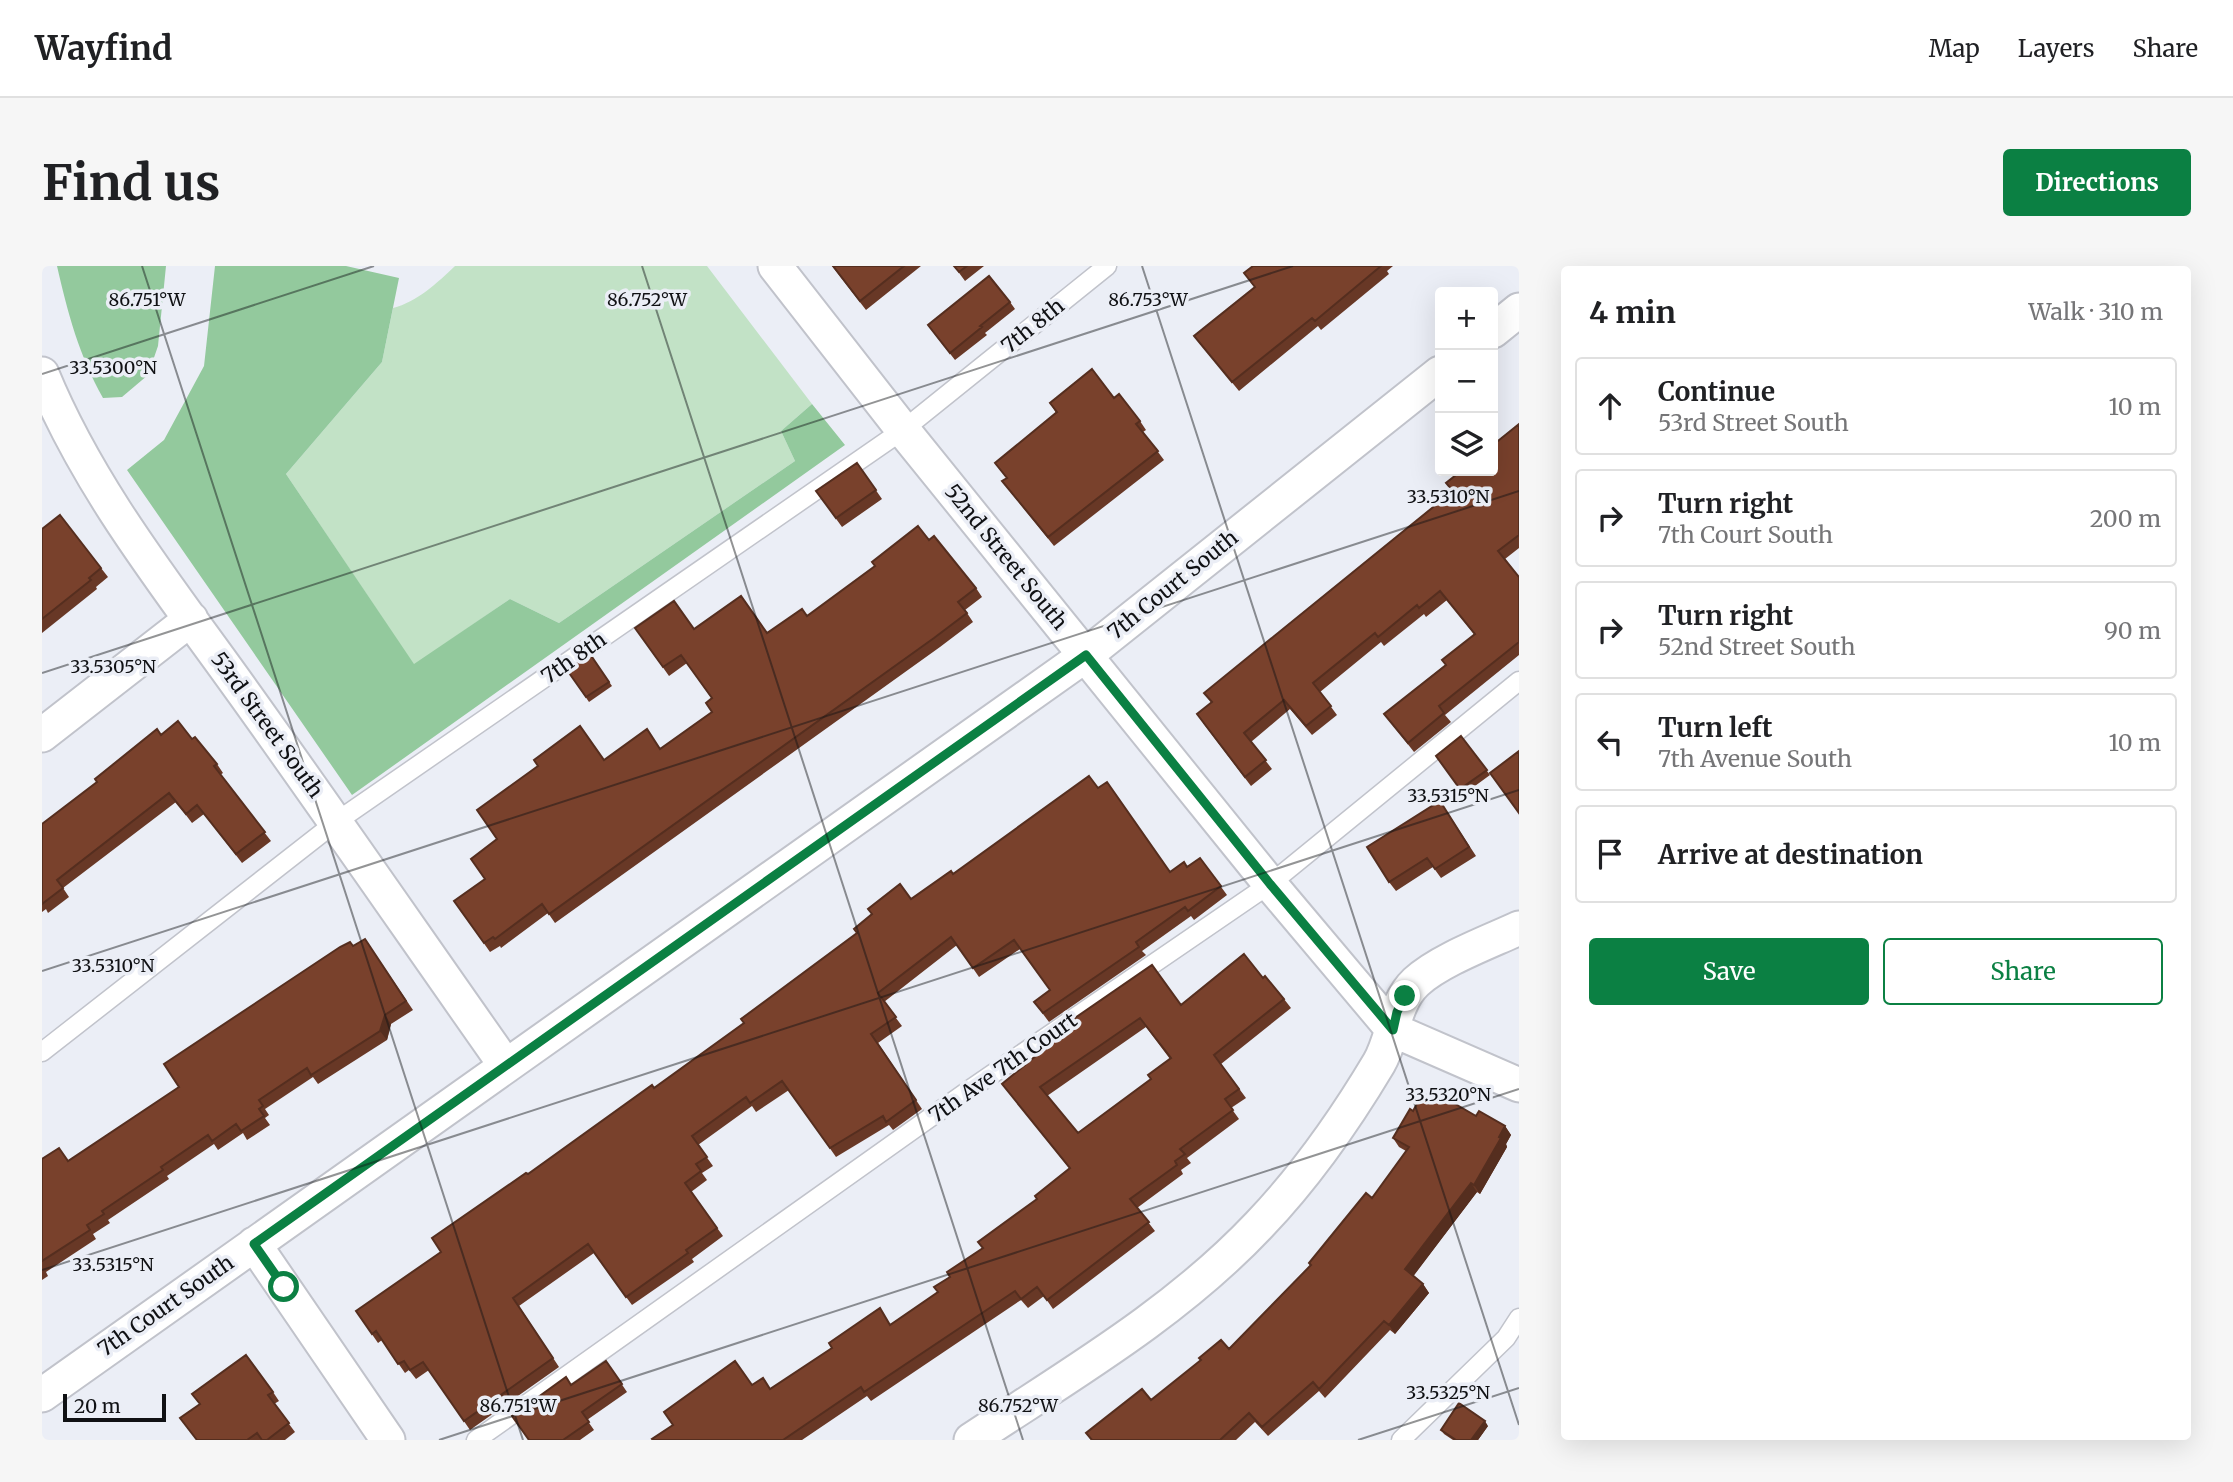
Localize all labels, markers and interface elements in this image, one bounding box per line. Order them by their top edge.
text: Wayfind [35,28,172,69]
text: Map [1929,33,1980,64]
text: Layers [2018,33,2094,64]
text: Share [2132,33,2198,64]
button: Directions [2003,149,2191,216]
text: Find us [42,152,220,213]
map controls [1435,287,1498,476]
button: + [1435,287,1498,350]
text: 86.751°W [109,288,186,311]
text: 86.752°W [607,288,688,311]
text: 86.753°W [1108,288,1189,311]
street label: 7th 8th [996,292,1070,359]
text: 4 min [1589,293,1676,331]
text: Walk · 310 m [2029,297,2163,326]
button: − [1435,350,1498,413]
text: 33.5300°N [69,356,157,379]
text: Continue [1658,375,1775,408]
icon: ahead [1591,387,1629,425]
text: 10 m [2108,392,2161,421]
text: 53rd Street South [1658,408,1849,437]
button: layers [1435,413,1498,476]
street label: 52nd Street South [939,478,1074,635]
text: 33.5310°N [1407,485,1489,508]
text: Turn right [1658,487,1793,520]
icon: right [1591,499,1629,537]
text: 200 m [2090,504,2161,533]
text: 7th Court South [1658,520,1833,549]
street label: 7th Court South [1102,524,1243,645]
text: Turn right [1658,599,1793,632]
icon: right [1591,611,1629,649]
text: 90 m [2104,616,2161,645]
street label: 7th 8th [536,626,611,690]
text: 52nd Street South [1658,632,1855,661]
street label: 53rd Street South [205,646,330,803]
text: 33.5305°N [70,655,156,678]
text: Turn left [1658,711,1772,744]
icon: left [1591,723,1629,761]
text: 10 m [2108,728,2161,757]
text: 7th Avenue South [1658,744,1852,773]
text: 33.5315°N [1407,784,1489,807]
icon: arrive [1591,835,1629,873]
text: Arrive at destination [1658,838,1923,871]
button: Save [1589,938,1869,1005]
button: Share [1883,938,2163,1005]
text: 33.5310°N [72,954,154,977]
route end [1389,980,1420,1011]
street label: 7th Ave 7th Court [923,1006,1082,1129]
text: 33.5320°N [1405,1083,1491,1106]
street label: 7th Court South [93,1249,239,1362]
text: 33.5315°N [72,1253,154,1276]
route start [268,1271,299,1302]
text: 33.5325°N [1406,1381,1490,1404]
scale bar [63,1391,166,1423]
text: 20 m [74,1394,121,1418]
text: 86.751°W [480,1394,557,1417]
text: 86.752°W [978,1394,1059,1417]

